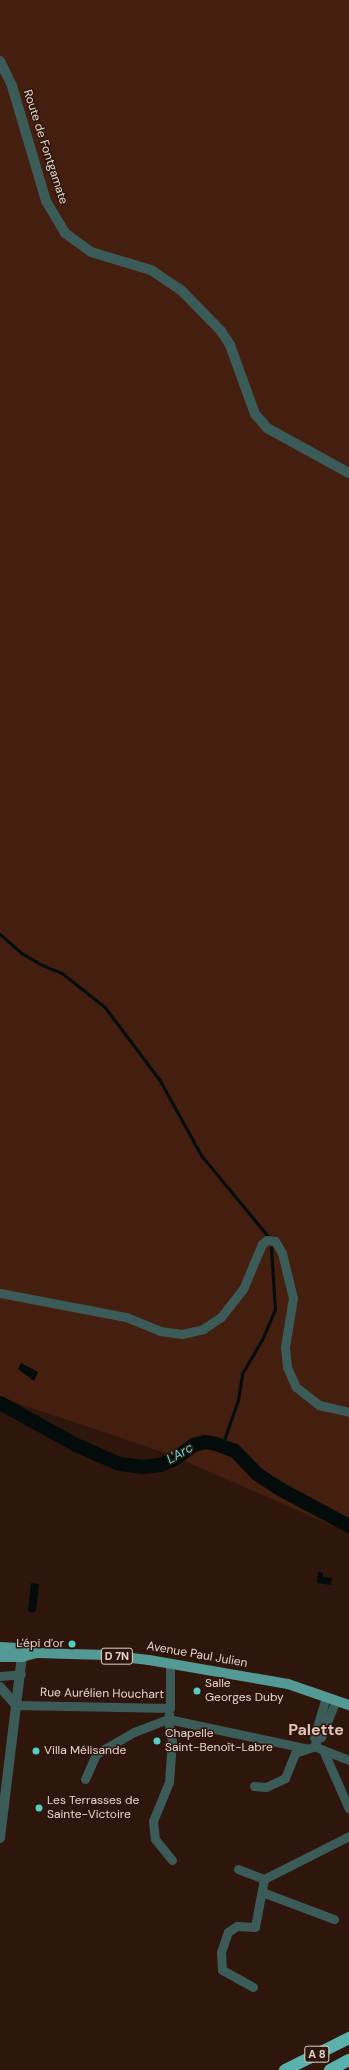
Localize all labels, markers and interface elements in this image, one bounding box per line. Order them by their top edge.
street label: Route de Fontgamate [20,88,70,206]
water label: L'Arc [164,1440,196,1468]
place label: L'épi d'or [16,1637,64,1651]
marker: L'épi d'or [67,1639,77,1649]
street label: Avenue Paul Julien [145,1639,249,1671]
road number: D 7N [100,1647,134,1665]
place label: Salle Georges Duby [205,1677,284,1705]
street label: Rue Aurélien Houchart [40,1686,164,1702]
marker: Salle Georges Duby [192,1686,202,1696]
district label: Palette [288,1720,344,1740]
place label: Chapelle Saint-Benoît-Labre [165,1727,273,1755]
marker: Chapelle Saint-Benoît-Labre [152,1736,162,1746]
place label: Villa Mélisande [44,1744,126,1758]
marker: Villa Mélisande [31,1746,41,1756]
place label: Les Terrasses de Sainte-Victoire [47,1794,139,1822]
marker: Les Terrasses de Sainte-Victoire [34,1803,44,1813]
road number: A 8 [304,2045,330,2063]

